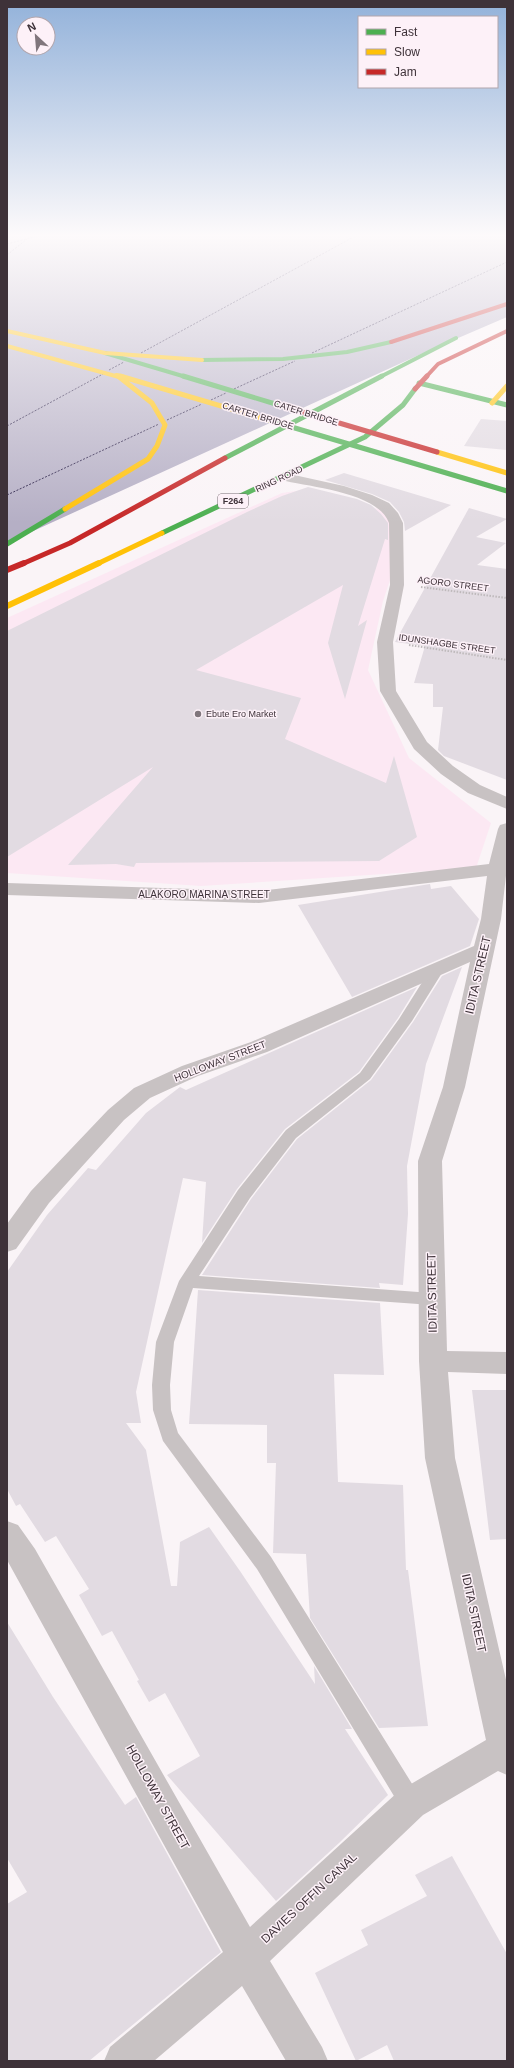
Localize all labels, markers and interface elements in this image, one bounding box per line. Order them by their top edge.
north arrow [16,16,56,56]
legend [358,16,498,88]
text: N [25,20,38,34]
text: Fast [394,25,418,39]
text: Slow [394,45,420,59]
text: Jam [394,65,417,79]
street label: CATER BRIDGE [273,398,339,428]
street label: CARTER BRIDGE [221,400,295,432]
street label: RING ROAD [254,463,305,494]
road number: F264 [218,494,248,508]
street label: AGORO STREET [417,575,490,593]
street label: IDUNSHAGBE STREET [398,632,496,656]
marker: Ebute Ero Market [193,709,203,719]
place label: Ebute Ero Market [206,709,277,719]
street label: ALAKORO MARINA STREET [138,889,270,900]
street label: IDITA STREET [462,934,494,1015]
street label: HOLLOWAY STREET [172,1038,268,1084]
street label: IDITA STREET [424,1252,440,1333]
street label: IDITA STREET [459,1573,489,1654]
street label: HOLLOWAY STREET [123,1742,193,1852]
street label: DAVIES OFFIN CANAL [258,1850,360,1946]

